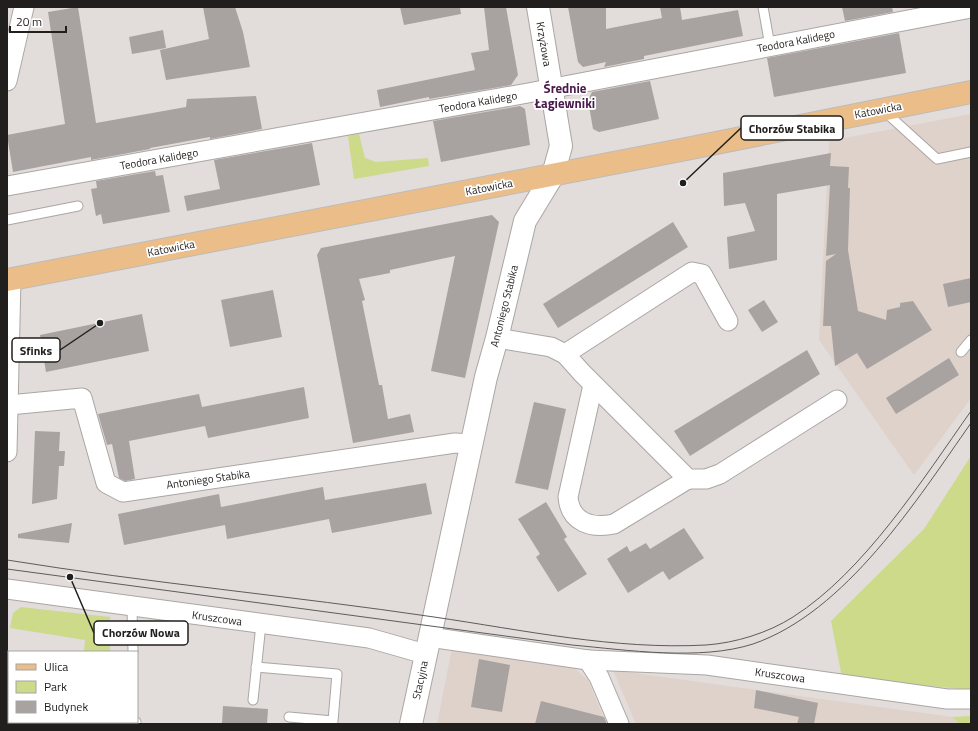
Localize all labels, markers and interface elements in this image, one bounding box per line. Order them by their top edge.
scale bar [10,8,66,34]
text: 20 m [16,12,42,31]
street label: Krzyżowa [532,20,556,68]
street label: Teodora Kalidego [756,26,837,56]
district label: Średnie Łagiewniki [534,78,595,113]
street label: Teodora Kalidego [438,87,519,117]
street label: Katowicka [853,98,903,122]
callout: Chorzów Stabika [741,116,843,140]
text: Chorzów Stabika [749,119,835,138]
street label: Teodora Kalidego [119,144,200,174]
street label: Katowicka [464,175,514,199]
street label: Katowicka [146,236,196,260]
street label: Antoniego Stabika [486,263,522,349]
callout: Sfinks [12,338,60,362]
text: Sfinks [20,341,52,360]
street label: Antoniego Stabika [165,465,251,493]
street label: Kruszcowa [191,607,243,629]
callout: Chorzów Nowa [94,621,188,645]
text: Chorzów Nowa [102,623,180,642]
legend [8,651,138,723]
text: Ulica [44,657,68,676]
street label: Stacyjna [408,659,432,701]
street label: Kruszcowa [754,664,806,686]
text: Park [44,677,67,696]
text: Budynek [44,697,88,716]

